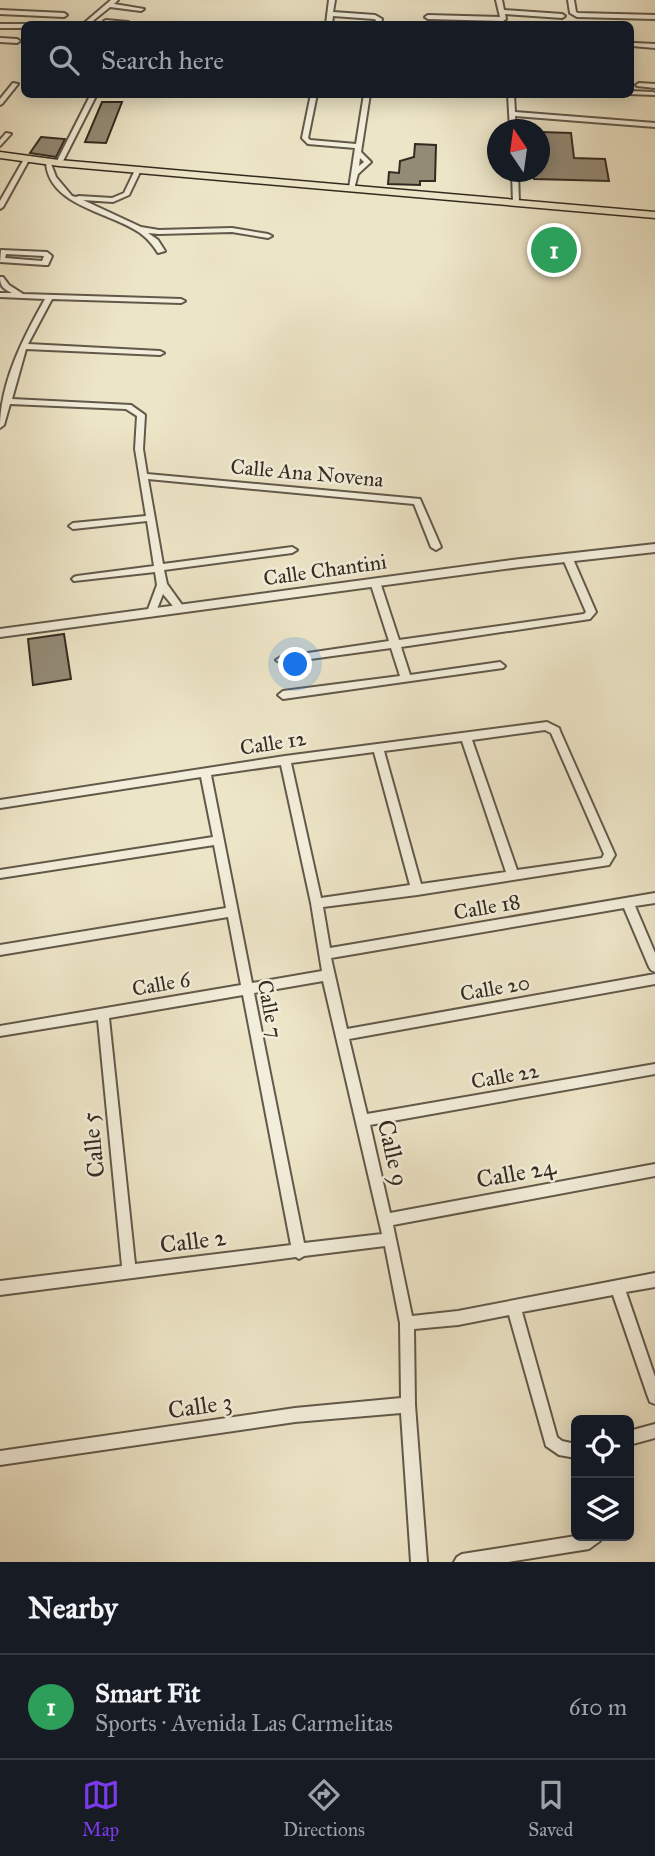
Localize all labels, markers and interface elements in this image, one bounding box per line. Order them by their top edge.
search box [21,21,634,98]
icon: search [45,41,83,79]
text: Search here [101,44,224,76]
north arrow [487,119,550,182]
pin: 1 [531,224,577,276]
street label: Calle Ana Novena [229,453,385,493]
street label: Calle Chantini [262,548,389,592]
your location [278,647,312,681]
street label: Calle 12 [238,725,308,761]
street label: Calle 18 [452,888,522,926]
street label: Calle 6 [130,966,193,1002]
street label: Calle 20 [458,969,532,1007]
street label: Calle 7 [252,978,288,1040]
street label: Calle 22 [469,1057,542,1095]
street label: Calle 5 [75,1111,111,1179]
street label: Calle 9 [371,1117,415,1189]
street label: Calle 24 [474,1151,558,1195]
street label: Calle 2 [158,1222,228,1260]
street label: Calle 3 [166,1387,234,1425]
map controls [571,1415,634,1541]
button: locate [571,1415,634,1478]
button: layers [571,1478,634,1541]
text: Nearby [28,1590,118,1626]
text: Smart Fit [95,1677,201,1709]
text: 1 [46,1693,56,1721]
text: 610 m [569,1693,627,1721]
text: Sports · Avenida Las Carmelitas [95,1709,393,1737]
tab: Map [82,1776,120,1841]
tab: Directions [283,1776,365,1841]
tab: Saved [528,1776,573,1841]

